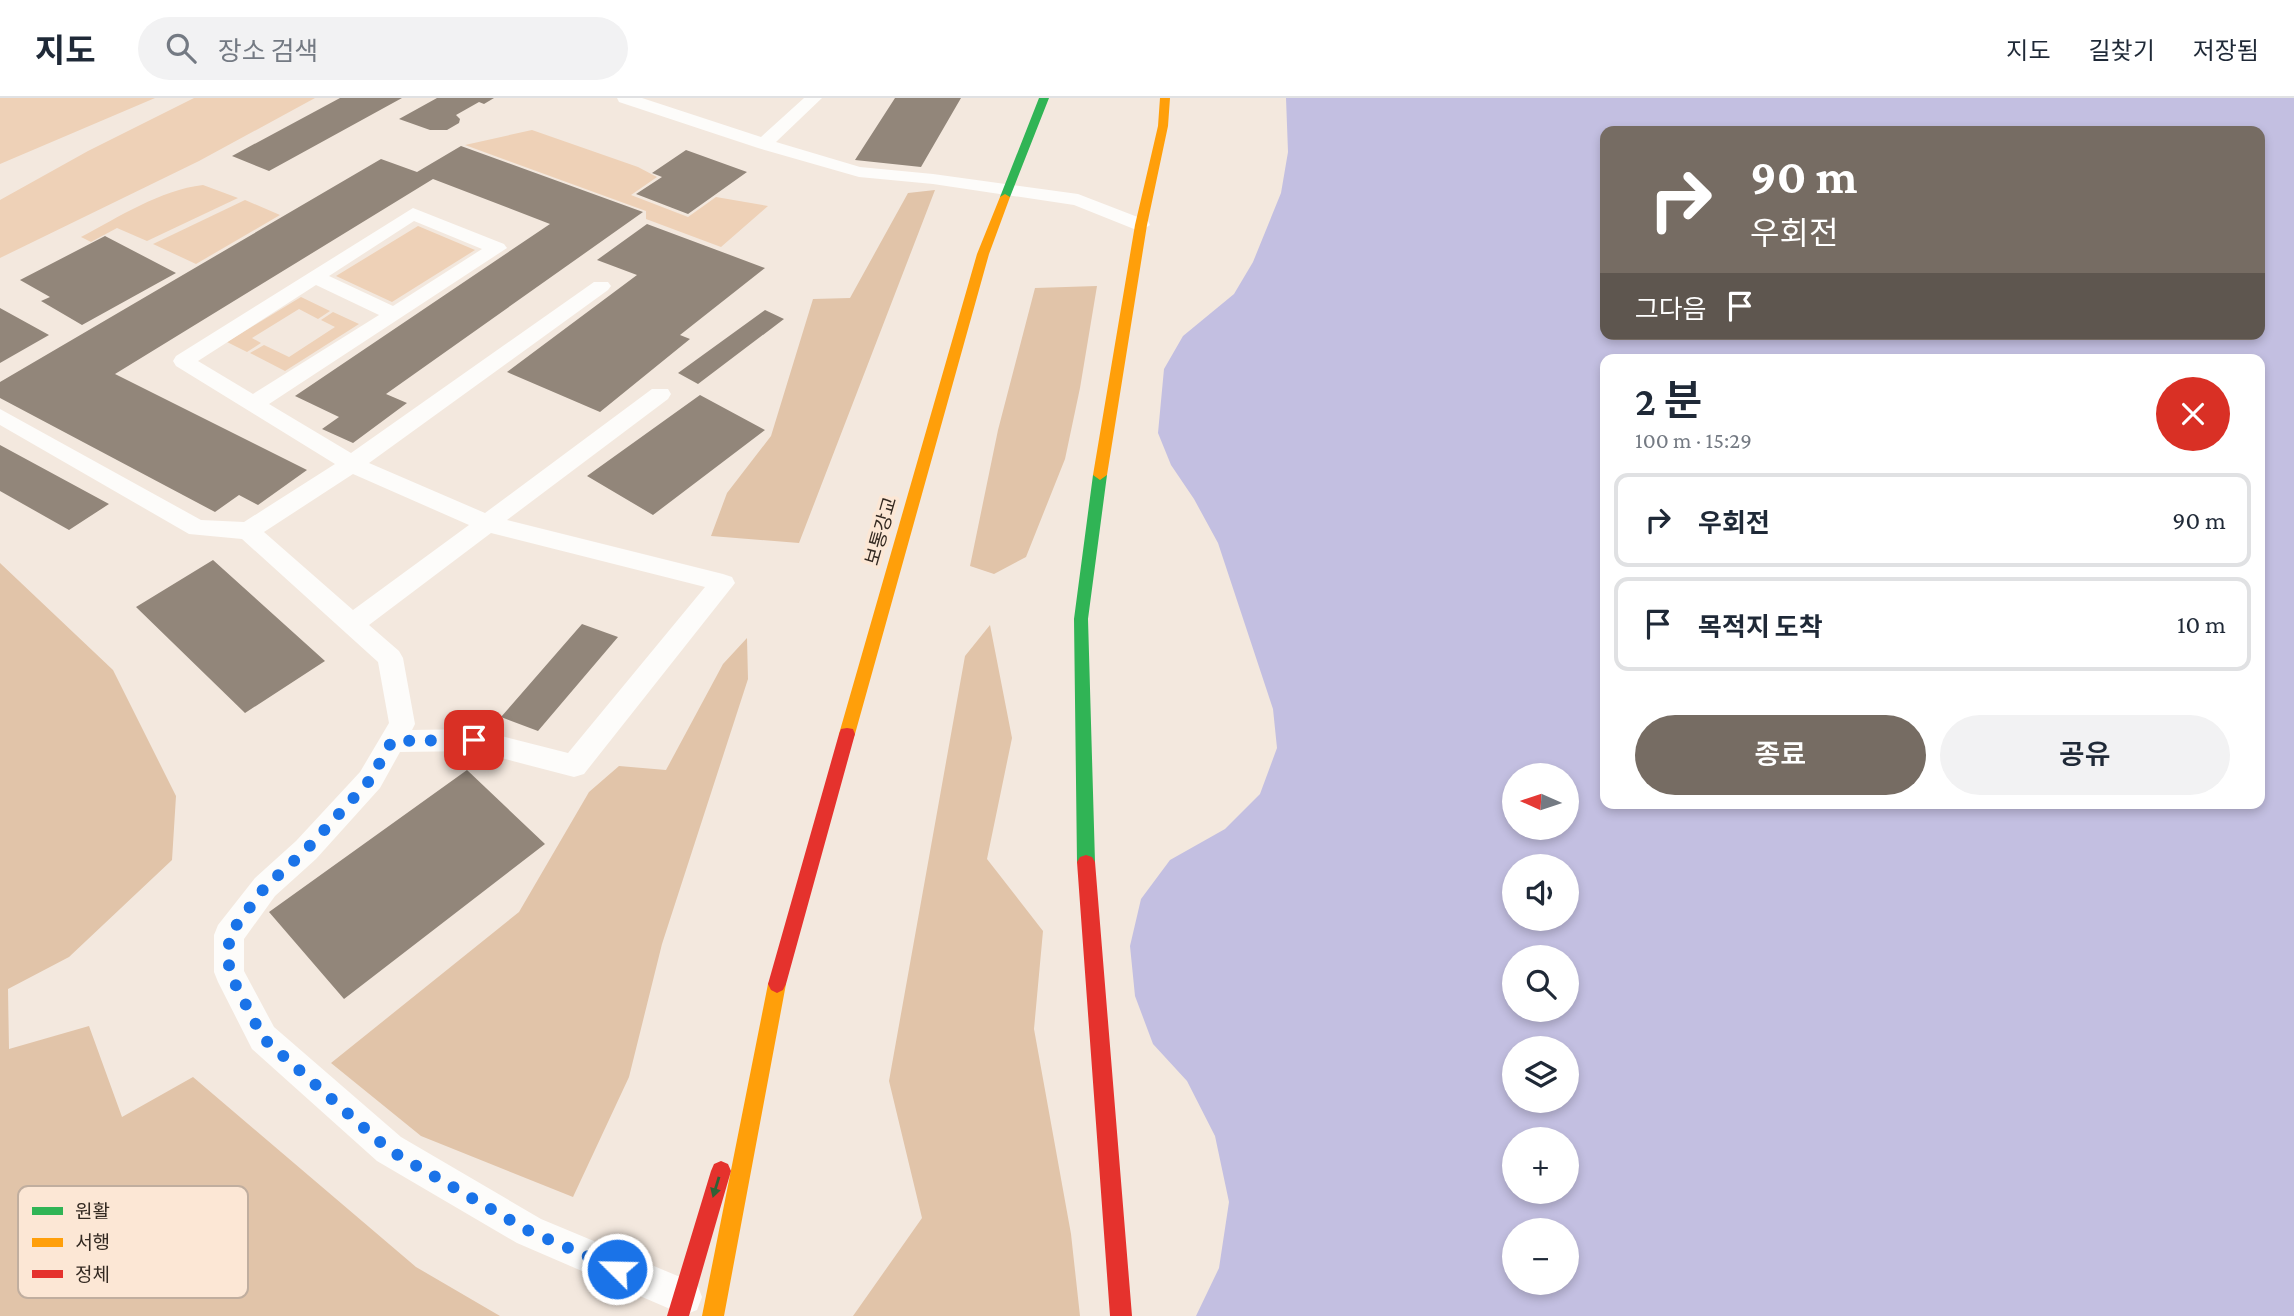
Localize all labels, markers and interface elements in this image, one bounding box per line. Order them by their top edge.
search box [138,17,628,80]
icon: search [162,29,200,67]
text: 지도 [35,32,96,69]
text: 장소 검색 [218,37,318,66]
text: 지도 [2006,37,2051,64]
text: 길찾기 [2089,37,2155,64]
text: 저장됨 [2193,37,2259,64]
text: 90 m [1750,149,1857,204]
icon: right [1635,154,1726,245]
text: 우회전 [1750,215,1838,251]
icon: arrive [1721,287,1759,325]
text: 그다음 [1635,295,1707,324]
text: 2 분 [1635,377,1702,424]
button: close [2156,377,2230,451]
text: 100 m · 15:29 [1635,427,1752,453]
street label: 보통강교 [861,494,901,568]
icon: right [1639,501,1677,539]
text: 90 m [2172,506,2226,535]
text: 우회전 [1698,509,1770,538]
icon: arrive [1639,605,1677,643]
text: 10 m [2177,610,2226,639]
text: 목적지 도착 [1698,613,1823,642]
pin [444,710,504,770]
button: 종료 [1635,715,1926,795]
button: 공유 [1940,715,2230,795]
icon: arrive [455,721,493,759]
north arrow [1502,763,1578,840]
map controls [1502,763,1579,1295]
button: sound [1502,854,1579,931]
button: search [1502,945,1579,1022]
button: layers [1502,1036,1579,1113]
button: + [1502,1127,1579,1204]
one-way arrow [711,1177,721,1198]
legend [18,1186,248,1298]
text: 원활 [75,1201,110,1222]
button: − [1502,1218,1579,1295]
text: 서행 [75,1232,110,1253]
position arrow [580,1232,654,1306]
text: 정체 [75,1264,110,1285]

